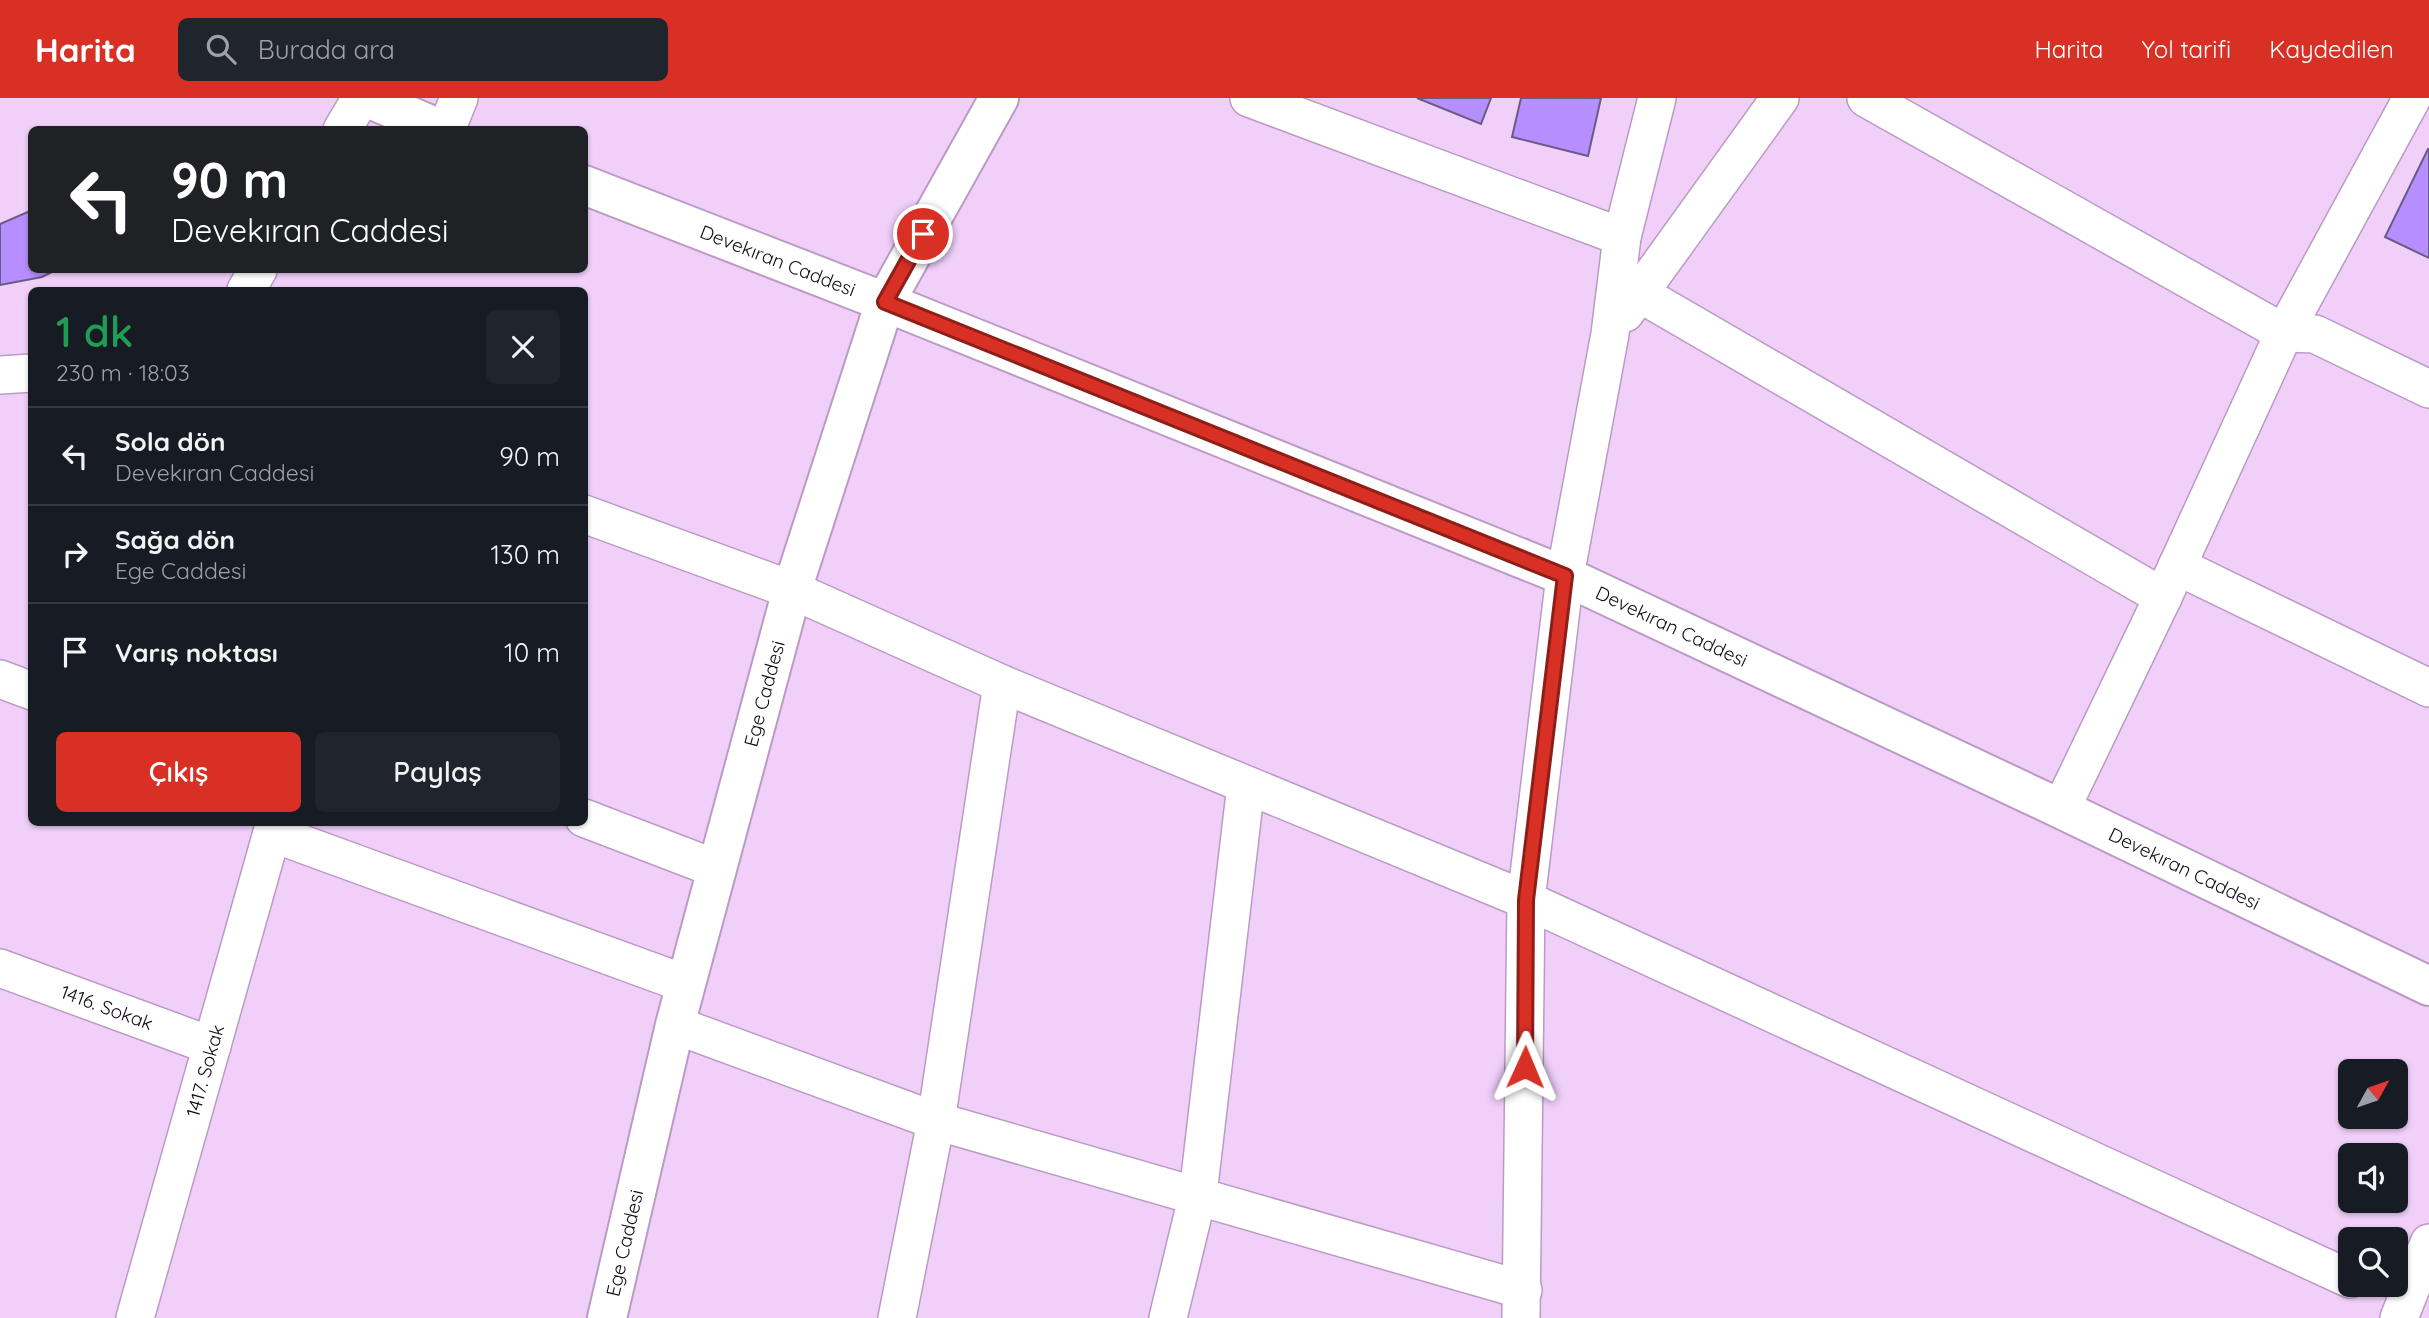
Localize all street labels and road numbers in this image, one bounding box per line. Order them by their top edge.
street label: Devekıran Caddesi [697,219,859,301]
street label: Devekıran Caddesi [1592,580,1751,672]
street label: Ege Caddesi [738,638,790,749]
street label: Devekıran Caddesi [2105,822,2264,915]
street label: 1416. Sokak [58,979,156,1035]
street label: 1417. Sokak [180,1022,229,1120]
street label: Ege Caddesi [600,1187,648,1299]

